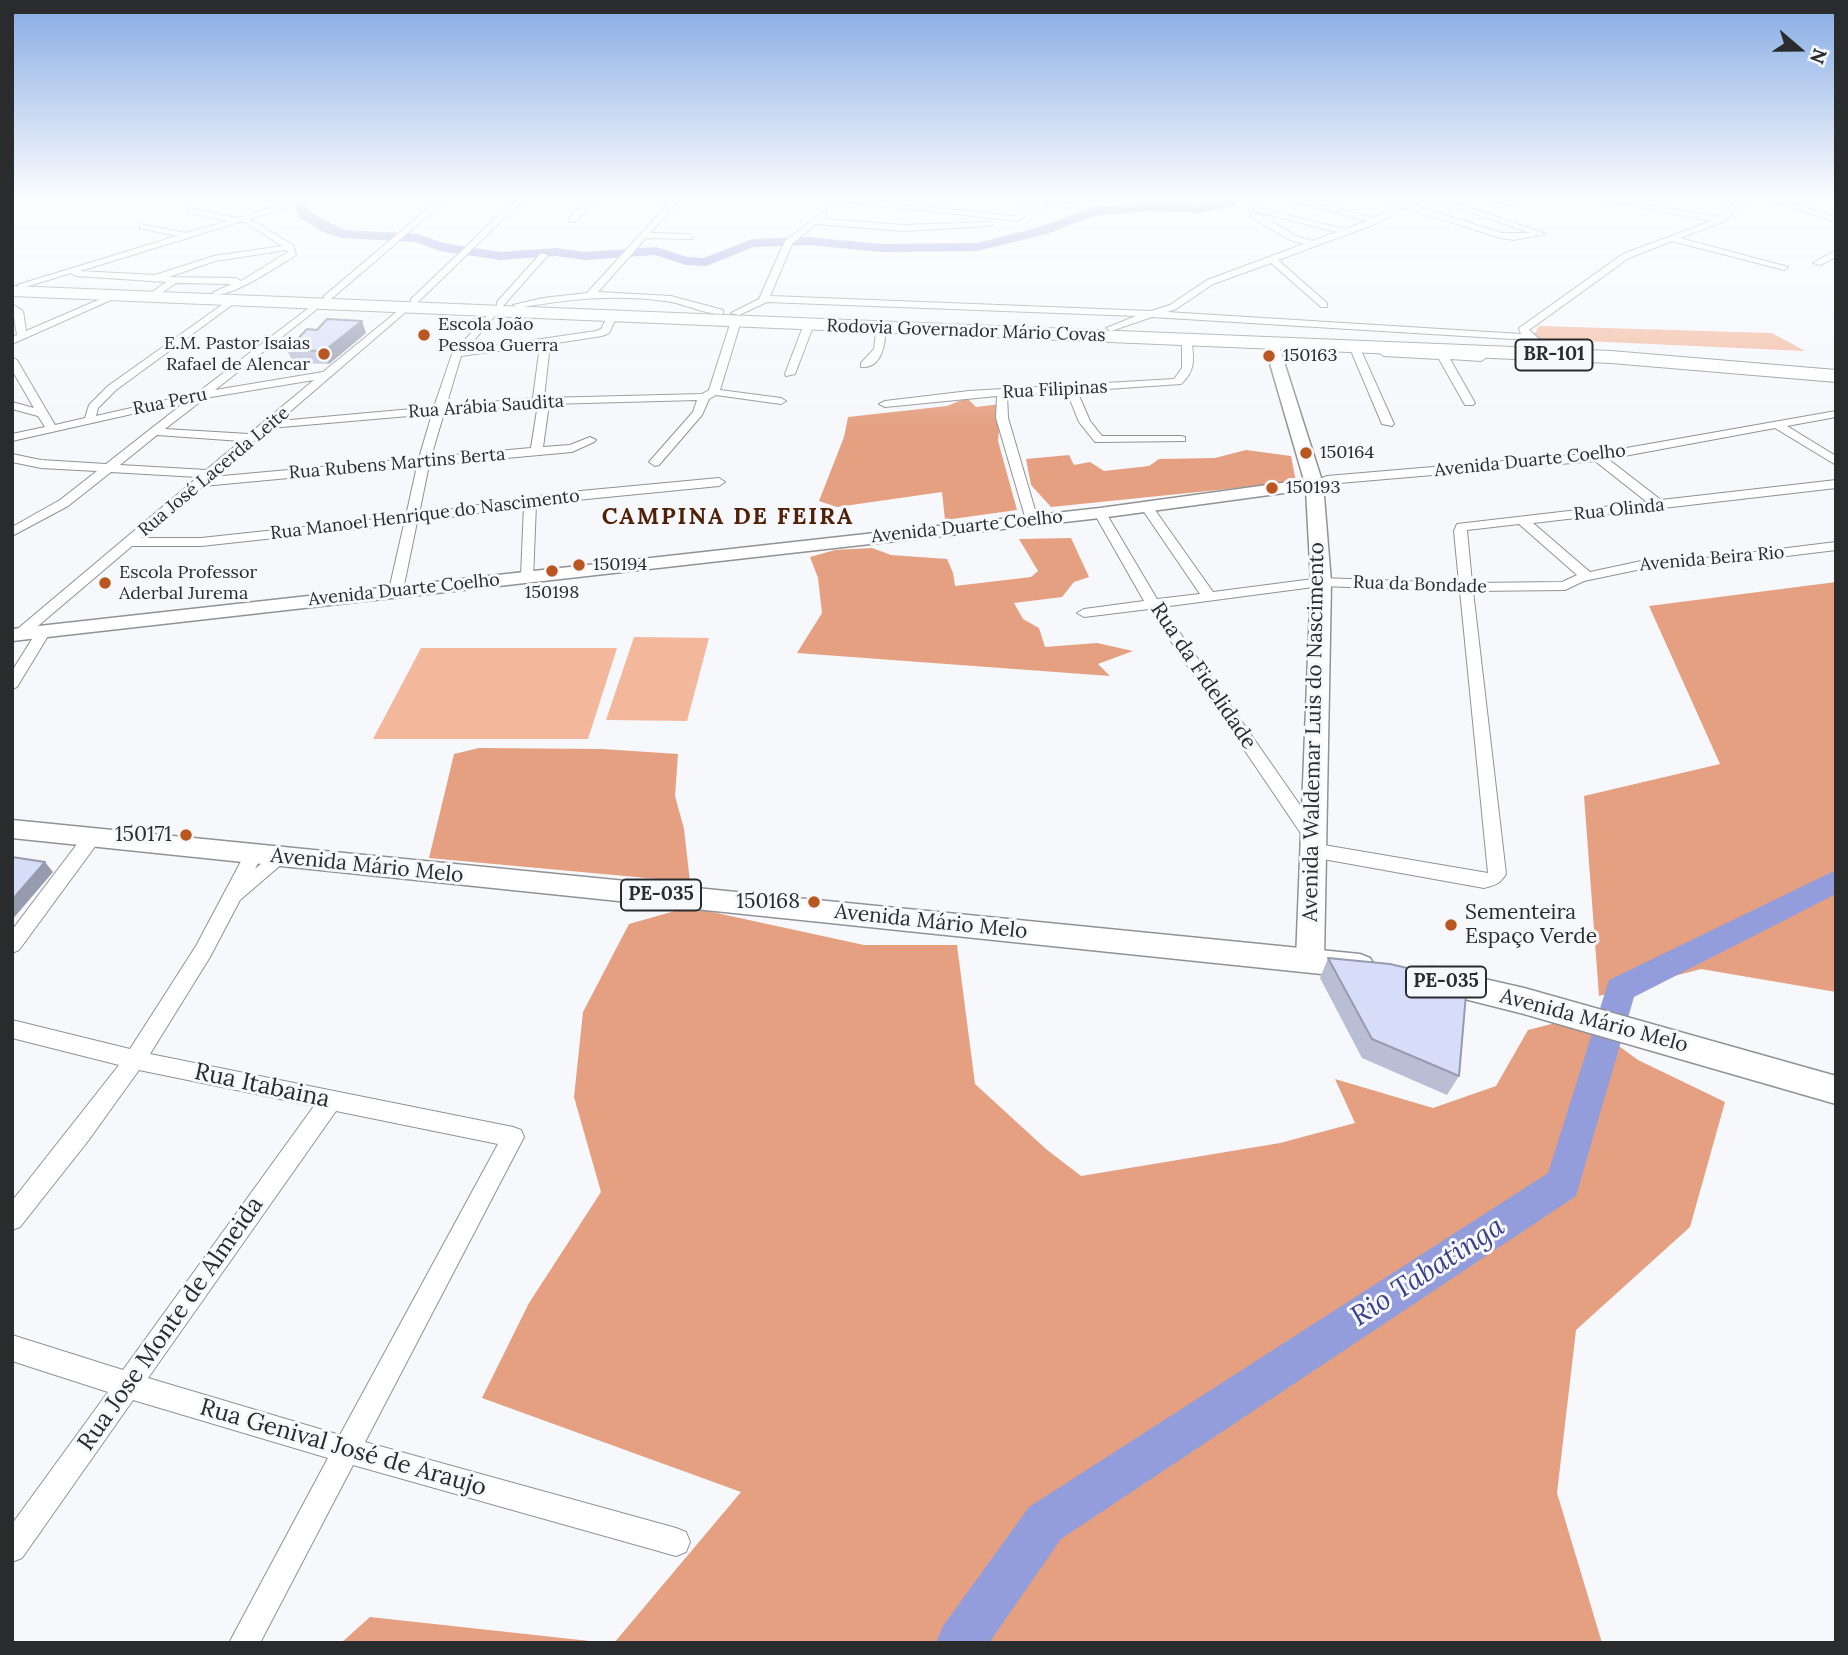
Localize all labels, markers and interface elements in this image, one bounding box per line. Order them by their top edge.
north arrow [1764,14,1834,84]
text: N [1805,45,1833,67]
place label: Escola João Pessoa Guerra [438,314,559,356]
street label: Rodovia Governador Mário Covas [826,315,1106,347]
marker: Escola João Pessoa Guerra [416,327,432,343]
place label: E.M. Pastor Isaias Rafael de Alencar [164,333,310,376]
road number: BR-101 [1516,340,1592,370]
place label: 150163 [1283,345,1338,367]
marker: E.M. Pastor Isaias Rafael de Alencar [316,346,332,362]
marker: 150163 [1261,348,1277,364]
street label: Rua Filipinas [1002,376,1108,404]
street label: Rua Peru [131,384,209,420]
street label: Rua Arábia Saudita [407,391,565,423]
street label: Rua José Lacerda Leite [134,403,294,541]
street label: Avenida Duarte Coelho [1433,440,1627,482]
place label: 150164 [1320,442,1374,464]
street label: Rua Rubens Martins Berta [288,444,506,484]
marker: 150164 [1298,445,1314,461]
place label: 150193 [1286,477,1341,499]
marker: 150193 [1264,480,1280,496]
street label: Rua Manoel Henrique do Nascimento [269,485,581,545]
street label: Rua Olinda [1572,494,1666,526]
district label: CAMPINA DE FEIRA [604,503,852,531]
street label: Avenida Duarte Coelho [870,506,1064,548]
street label: Avenida Waldemar Luis do Nascimento [1298,542,1330,922]
street label: Avenida Beira Rio [1639,542,1785,576]
place label: 150194 [593,554,647,576]
marker: 150194 [571,557,587,573]
place label: Escola Professor Aderbal Jurema [119,562,257,604]
marker: 150198 [544,563,560,579]
street label: Avenida Duarte Coelho [307,569,501,611]
street label: Rua da Bondade [1353,572,1487,598]
marker: Escola Professor Aderbal Jurema [97,575,113,591]
place label: 150198 [525,582,579,604]
street label: Rua da Fidelidade [1145,598,1261,754]
place label: 150171 [115,822,172,848]
marker: 150171 [178,827,194,843]
street label: Avenida Mário Melo [269,843,465,889]
road number: PE-035 [621,880,701,911]
place label: 150168 [736,889,800,915]
marker: 150168 [806,894,822,910]
street label: Avenida Mário Melo [833,899,1029,945]
place label: Sementeira Espaço Verde [1465,900,1597,950]
marker: Sementeira Espaço Verde [1443,917,1459,933]
road number: PE-035 [1406,966,1486,998]
street label: Avenida Mário Melo [1497,984,1691,1058]
street label: Rua Itabaina [192,1058,332,1114]
street label: Rua Jose Monte de Almeida [72,1191,270,1457]
water label: Rio Tabatinga [1345,1210,1511,1334]
street label: Rua Genival José de Araujo [196,1393,490,1503]

